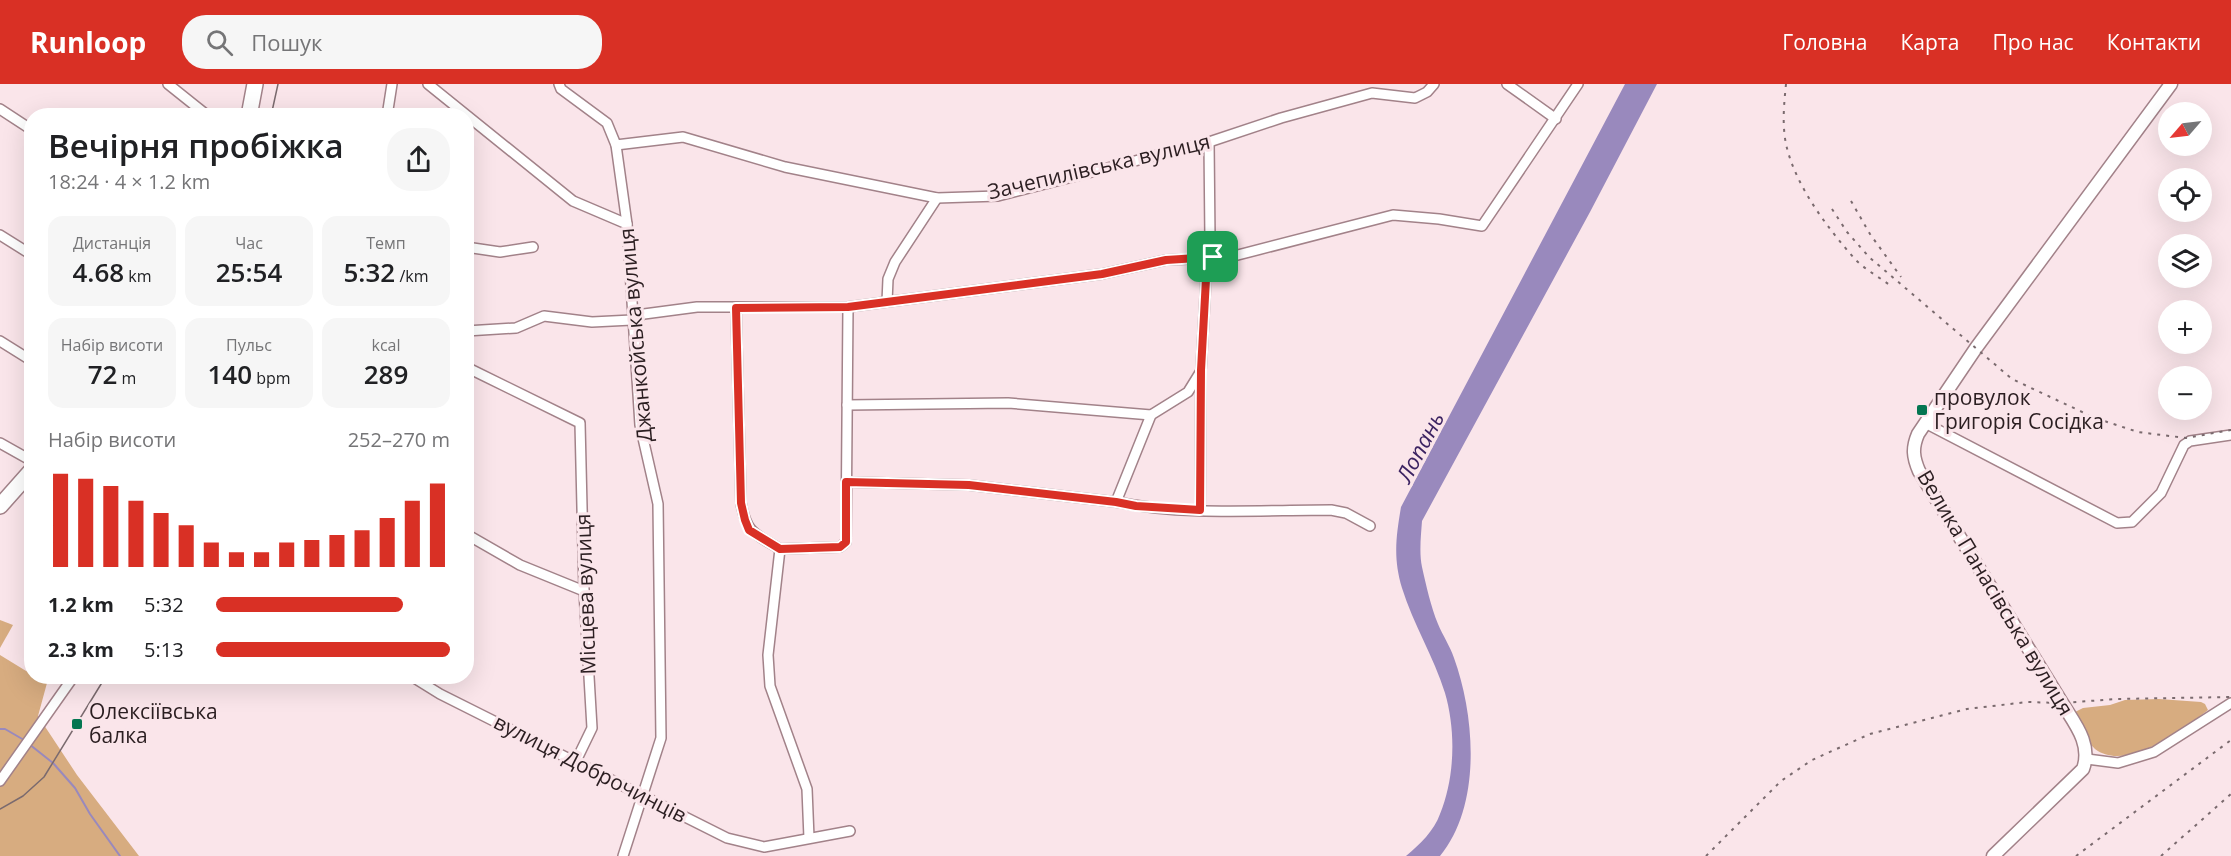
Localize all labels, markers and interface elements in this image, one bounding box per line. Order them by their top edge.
search box [182,15,602,69]
text: Runloop [30,23,146,61]
icon: search [203,26,236,59]
text: Пошук [251,27,322,57]
text: Головна [1782,28,1867,56]
text: Карта [1900,28,1959,56]
text: Про нас [1992,28,2074,56]
text: Контакти [2107,28,2201,56]
north arrow [2158,102,2212,156]
map controls [2158,102,2212,420]
text: Вечірня пробіжка [48,123,344,168]
street label: Зачепилівська вулиця [985,127,1213,205]
button: share [387,128,450,191]
text: 18:24 · 4 × 1.2 km [48,168,210,195]
button: locate [2158,168,2212,222]
street label: Джанкойська вулиця [612,227,658,443]
pin [1187,231,1238,282]
text: Дистанція [73,232,151,254]
text: Час [235,232,263,254]
text: Темп [366,232,406,254]
button: layers [2158,234,2212,288]
icon: arrive [1196,240,1229,273]
text: 4.68 [72,254,124,290]
text: 25:54 [216,254,282,290]
text: 5:32 [344,254,395,290]
text: km [124,265,152,287]
text: /km [395,265,428,287]
button: + [2158,300,2212,354]
text: Набір висоти [61,334,163,356]
text: Пульс [226,334,272,356]
text: kcal [372,334,401,356]
text: 72 [88,356,117,392]
text: 140 [207,356,252,392]
text: 289 [364,356,408,392]
button: − [2158,366,2212,420]
text: m [117,367,136,389]
text: bpm [252,367,291,389]
place label: провулок Григорія Сосідка [1934,383,2104,435]
marker: провулок Григорія Сосідка [1915,403,1929,417]
water label: Лопань [1387,406,1450,488]
text: Набір висоти [48,426,176,453]
text: 252–270 m [348,426,450,453]
street label: Велика Панасівська вулиця [1911,465,2080,720]
street label: Місцева вулиця [568,513,602,675]
text: 1.2 km [48,591,114,618]
text: 5:32 [144,591,184,618]
text: 2.3 km [48,636,114,663]
text: 5:13 [144,636,184,663]
place label: Олексіївська балка [89,697,218,749]
street label: вулиця Доброчинців [489,707,692,829]
marker: Олексіївська балка [70,717,84,731]

